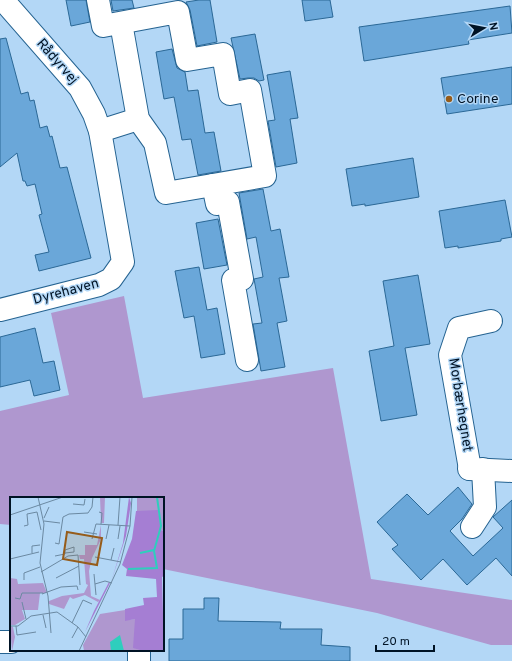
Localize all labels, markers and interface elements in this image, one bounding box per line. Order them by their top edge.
north arrow [464,8,504,48]
text: N [485,21,500,32]
street label: Rådyrvej [33,36,81,88]
place label: Corine [457,91,498,108]
marker: Corine [444,94,454,104]
street label: Dyrehaven [31,275,101,309]
street label: Morbærhegnet [444,357,476,453]
inset map [10,497,164,651]
scale bar [376,627,434,653]
text: 20 m [382,634,410,650]

